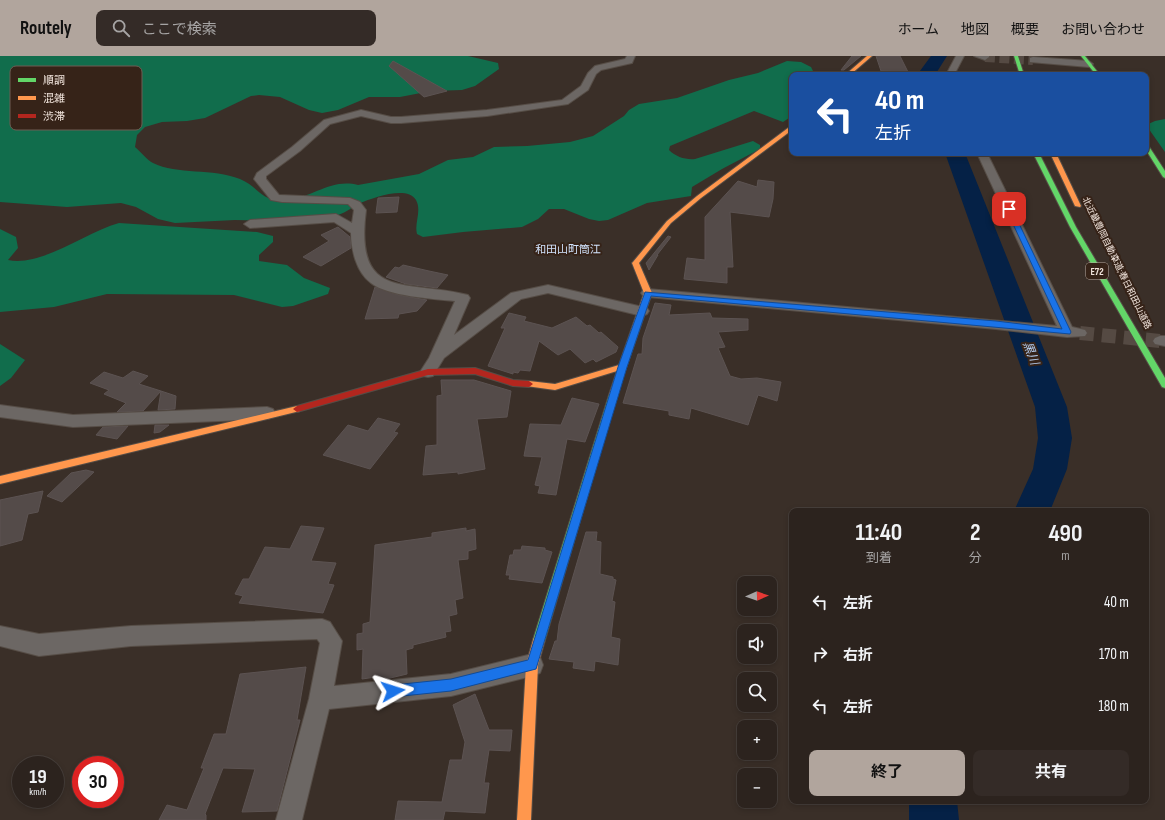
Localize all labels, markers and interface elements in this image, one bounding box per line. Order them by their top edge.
search box [96,10,376,46]
text: Routely [20,17,72,40]
icon: search [110,17,132,39]
text: ここで検索 [142,20,217,39]
text: ホーム [897,21,939,38]
text: 地図 [961,21,989,38]
text: 概要 [1011,21,1039,38]
text: お問い合わせ [1061,21,1145,38]
legend [10,66,142,130]
text: 順調 [43,74,65,87]
text: 40 m [875,84,924,117]
icon: left [809,88,861,140]
text: 混雑 [43,92,65,105]
text: 渋滞 [43,110,65,123]
text: 左折 [875,123,911,144]
pin [992,192,1026,226]
street label: 北近畿豊岡自動車道;春日和田山道路 [1080,195,1153,331]
icon: arrive [998,198,1020,220]
district label: 和田山町筒江 [535,243,601,256]
road number: E72 [1086,263,1108,279]
water label: 黒川 [1019,339,1043,369]
text: 11:40 [856,518,902,547]
text: 2 [970,518,981,547]
text: 490 [1048,519,1082,548]
text: m [1061,548,1070,564]
text: 到着 [866,550,892,566]
text: 分 [969,550,982,566]
north arrow [737,576,777,616]
map controls [737,576,777,808]
icon: left [809,591,831,613]
text: 40 m [1104,593,1129,612]
text: 左折 [843,594,873,613]
button: sound [737,624,777,664]
icon: right [809,643,831,665]
text: 170 m [1099,645,1129,664]
text: 右折 [843,646,873,665]
position arrow [372,670,414,712]
button: search [737,672,777,712]
icon: left [809,695,831,717]
text: 180 m [1098,697,1129,716]
text: 左折 [843,698,873,717]
button: + [737,720,777,760]
button: 終了 [809,750,965,796]
button: 共有 [973,750,1129,796]
speed limit sign: 30 [72,756,124,808]
text: 19 [29,765,47,789]
button: − [737,768,777,808]
text: km/h [29,786,47,798]

